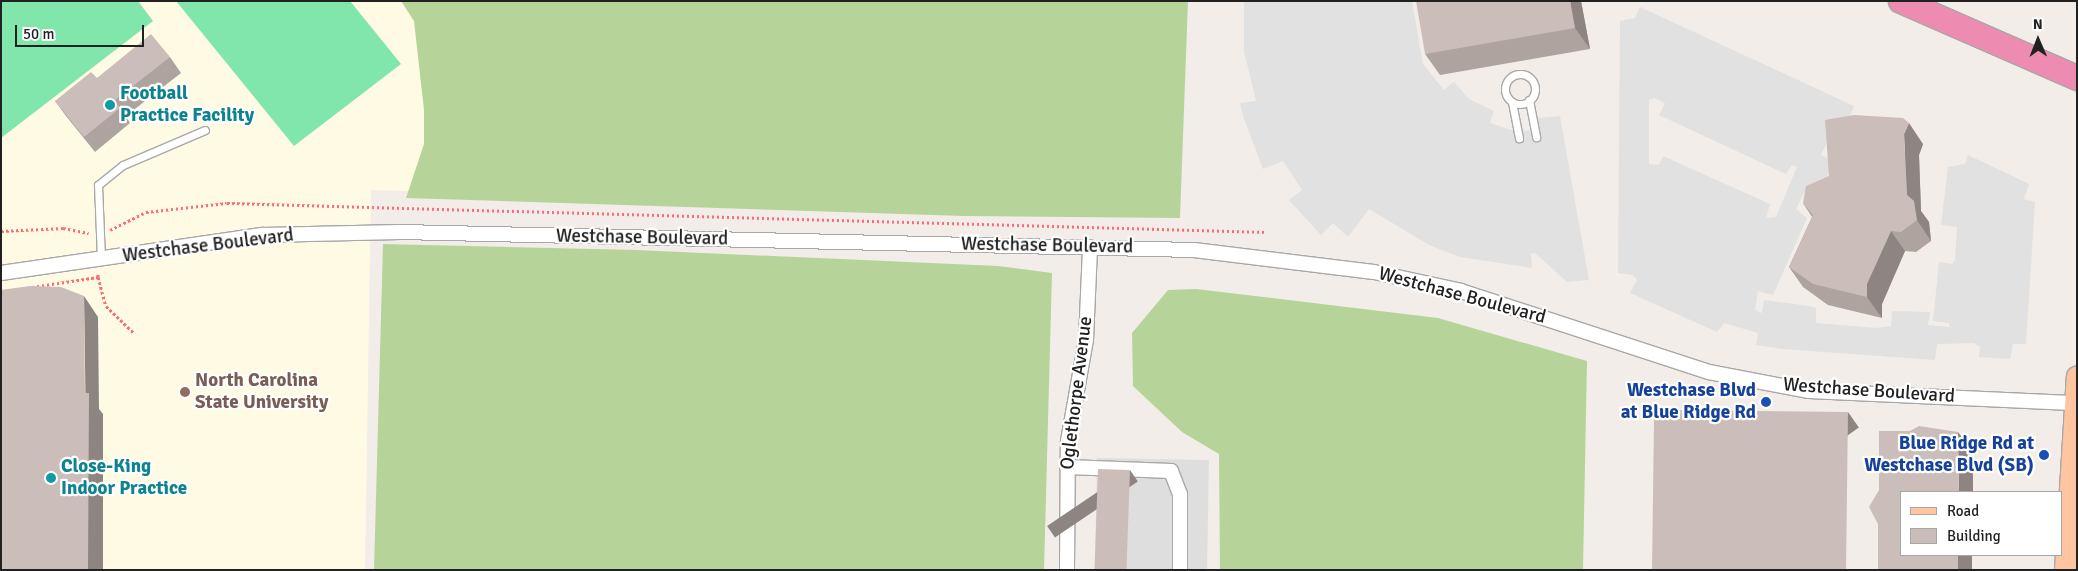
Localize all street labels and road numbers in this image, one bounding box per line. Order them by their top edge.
street label: Westchase Boulevard [121,224,295,268]
street label: Westchase Boulevard [556,225,728,251]
street label: Westchase Boulevard [961,233,1133,259]
street label: Westchase Boulevard [1376,263,1548,329]
street label: Oglethorpe Avenue [1056,315,1098,471]
street label: Westchase Boulevard [1782,374,1956,408]

